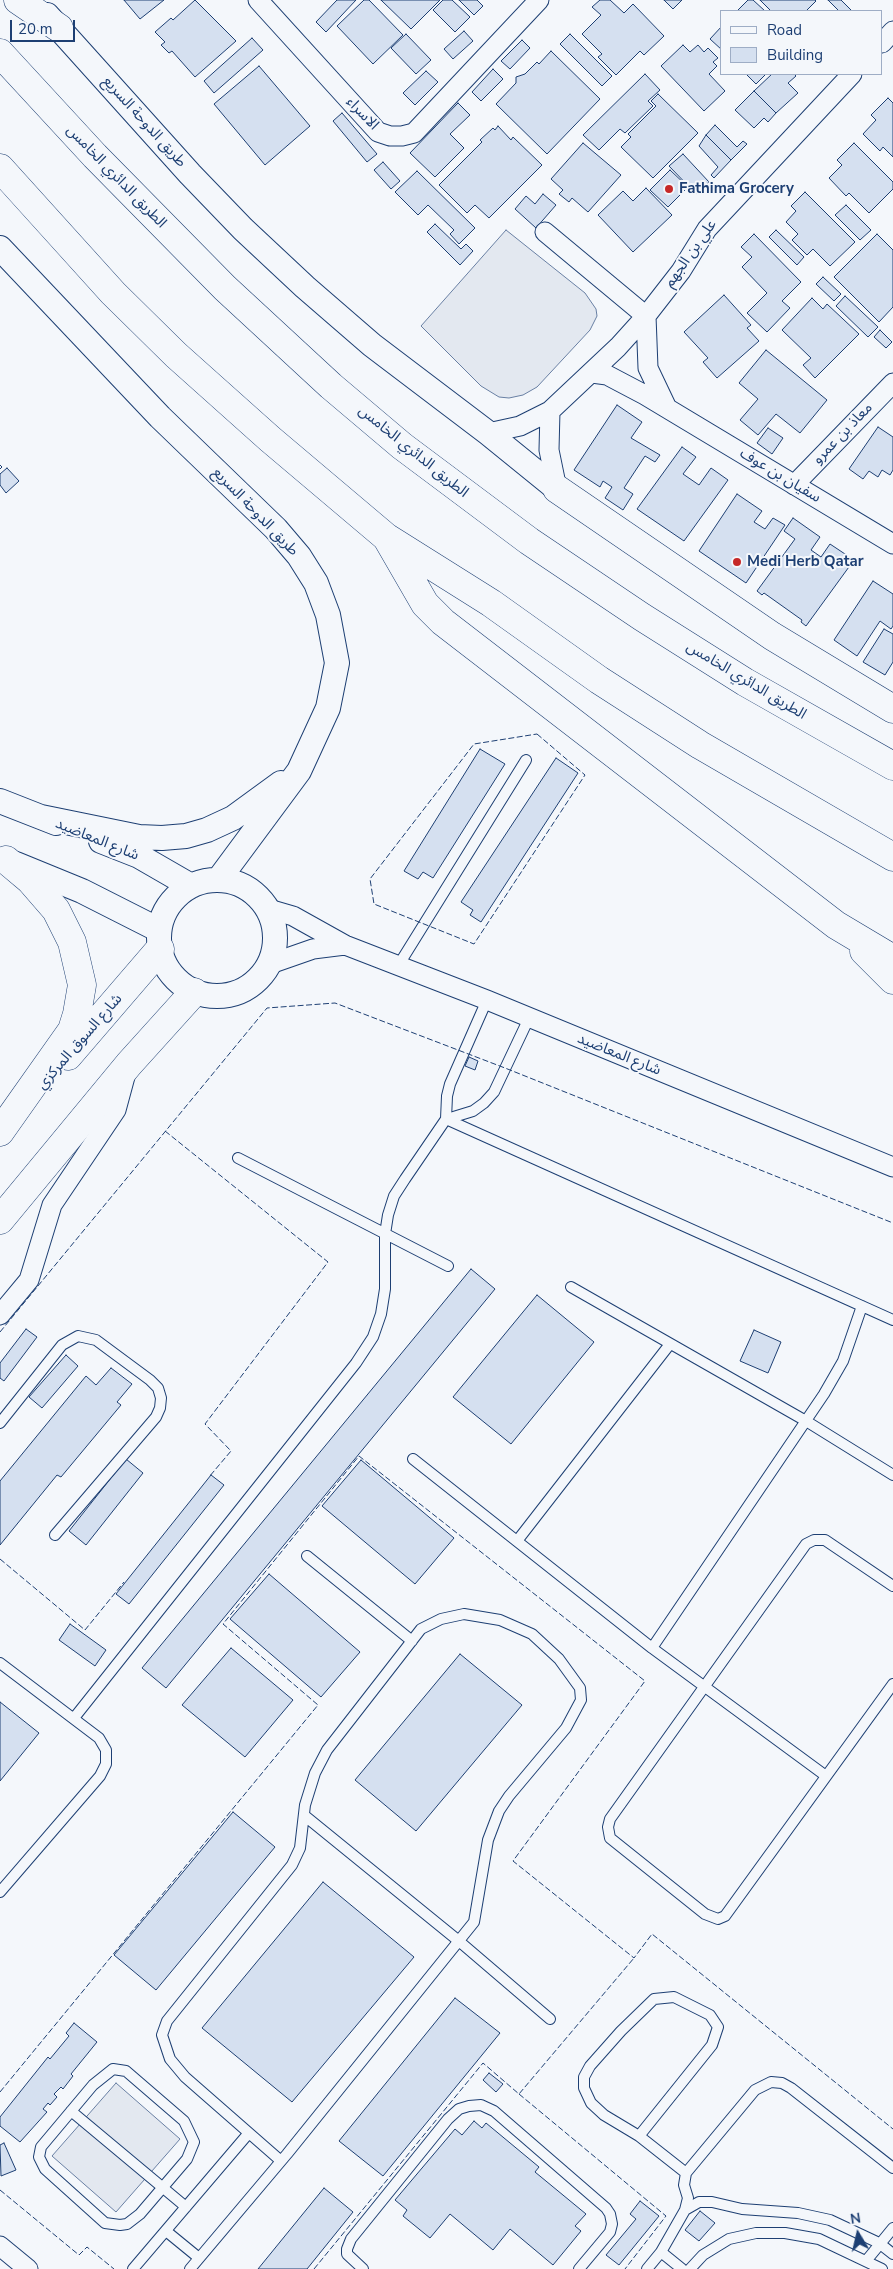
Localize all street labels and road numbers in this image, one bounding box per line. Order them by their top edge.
street label: طريق الدوحة السريع [98,73,190,171]
street label: الاسراء [342,94,382,134]
street label: الطريق الدائري الخامس [62,122,170,232]
street label: علي بن الجهم [661,217,721,291]
street label: معاذ بن عمرو [809,399,877,469]
street label: الطريق الدائري الخامس [354,402,472,502]
street label: سفيان بن عوف [736,445,824,507]
street label: طريق الدوحة السريع [208,464,302,560]
street label: الطريق الدائري الخامس [683,638,809,724]
street label: شارع المعاضيد [53,815,141,865]
street label: شارع السوق المركزي [34,990,126,1094]
street label: شارع المعاضيد [575,1030,663,1080]

